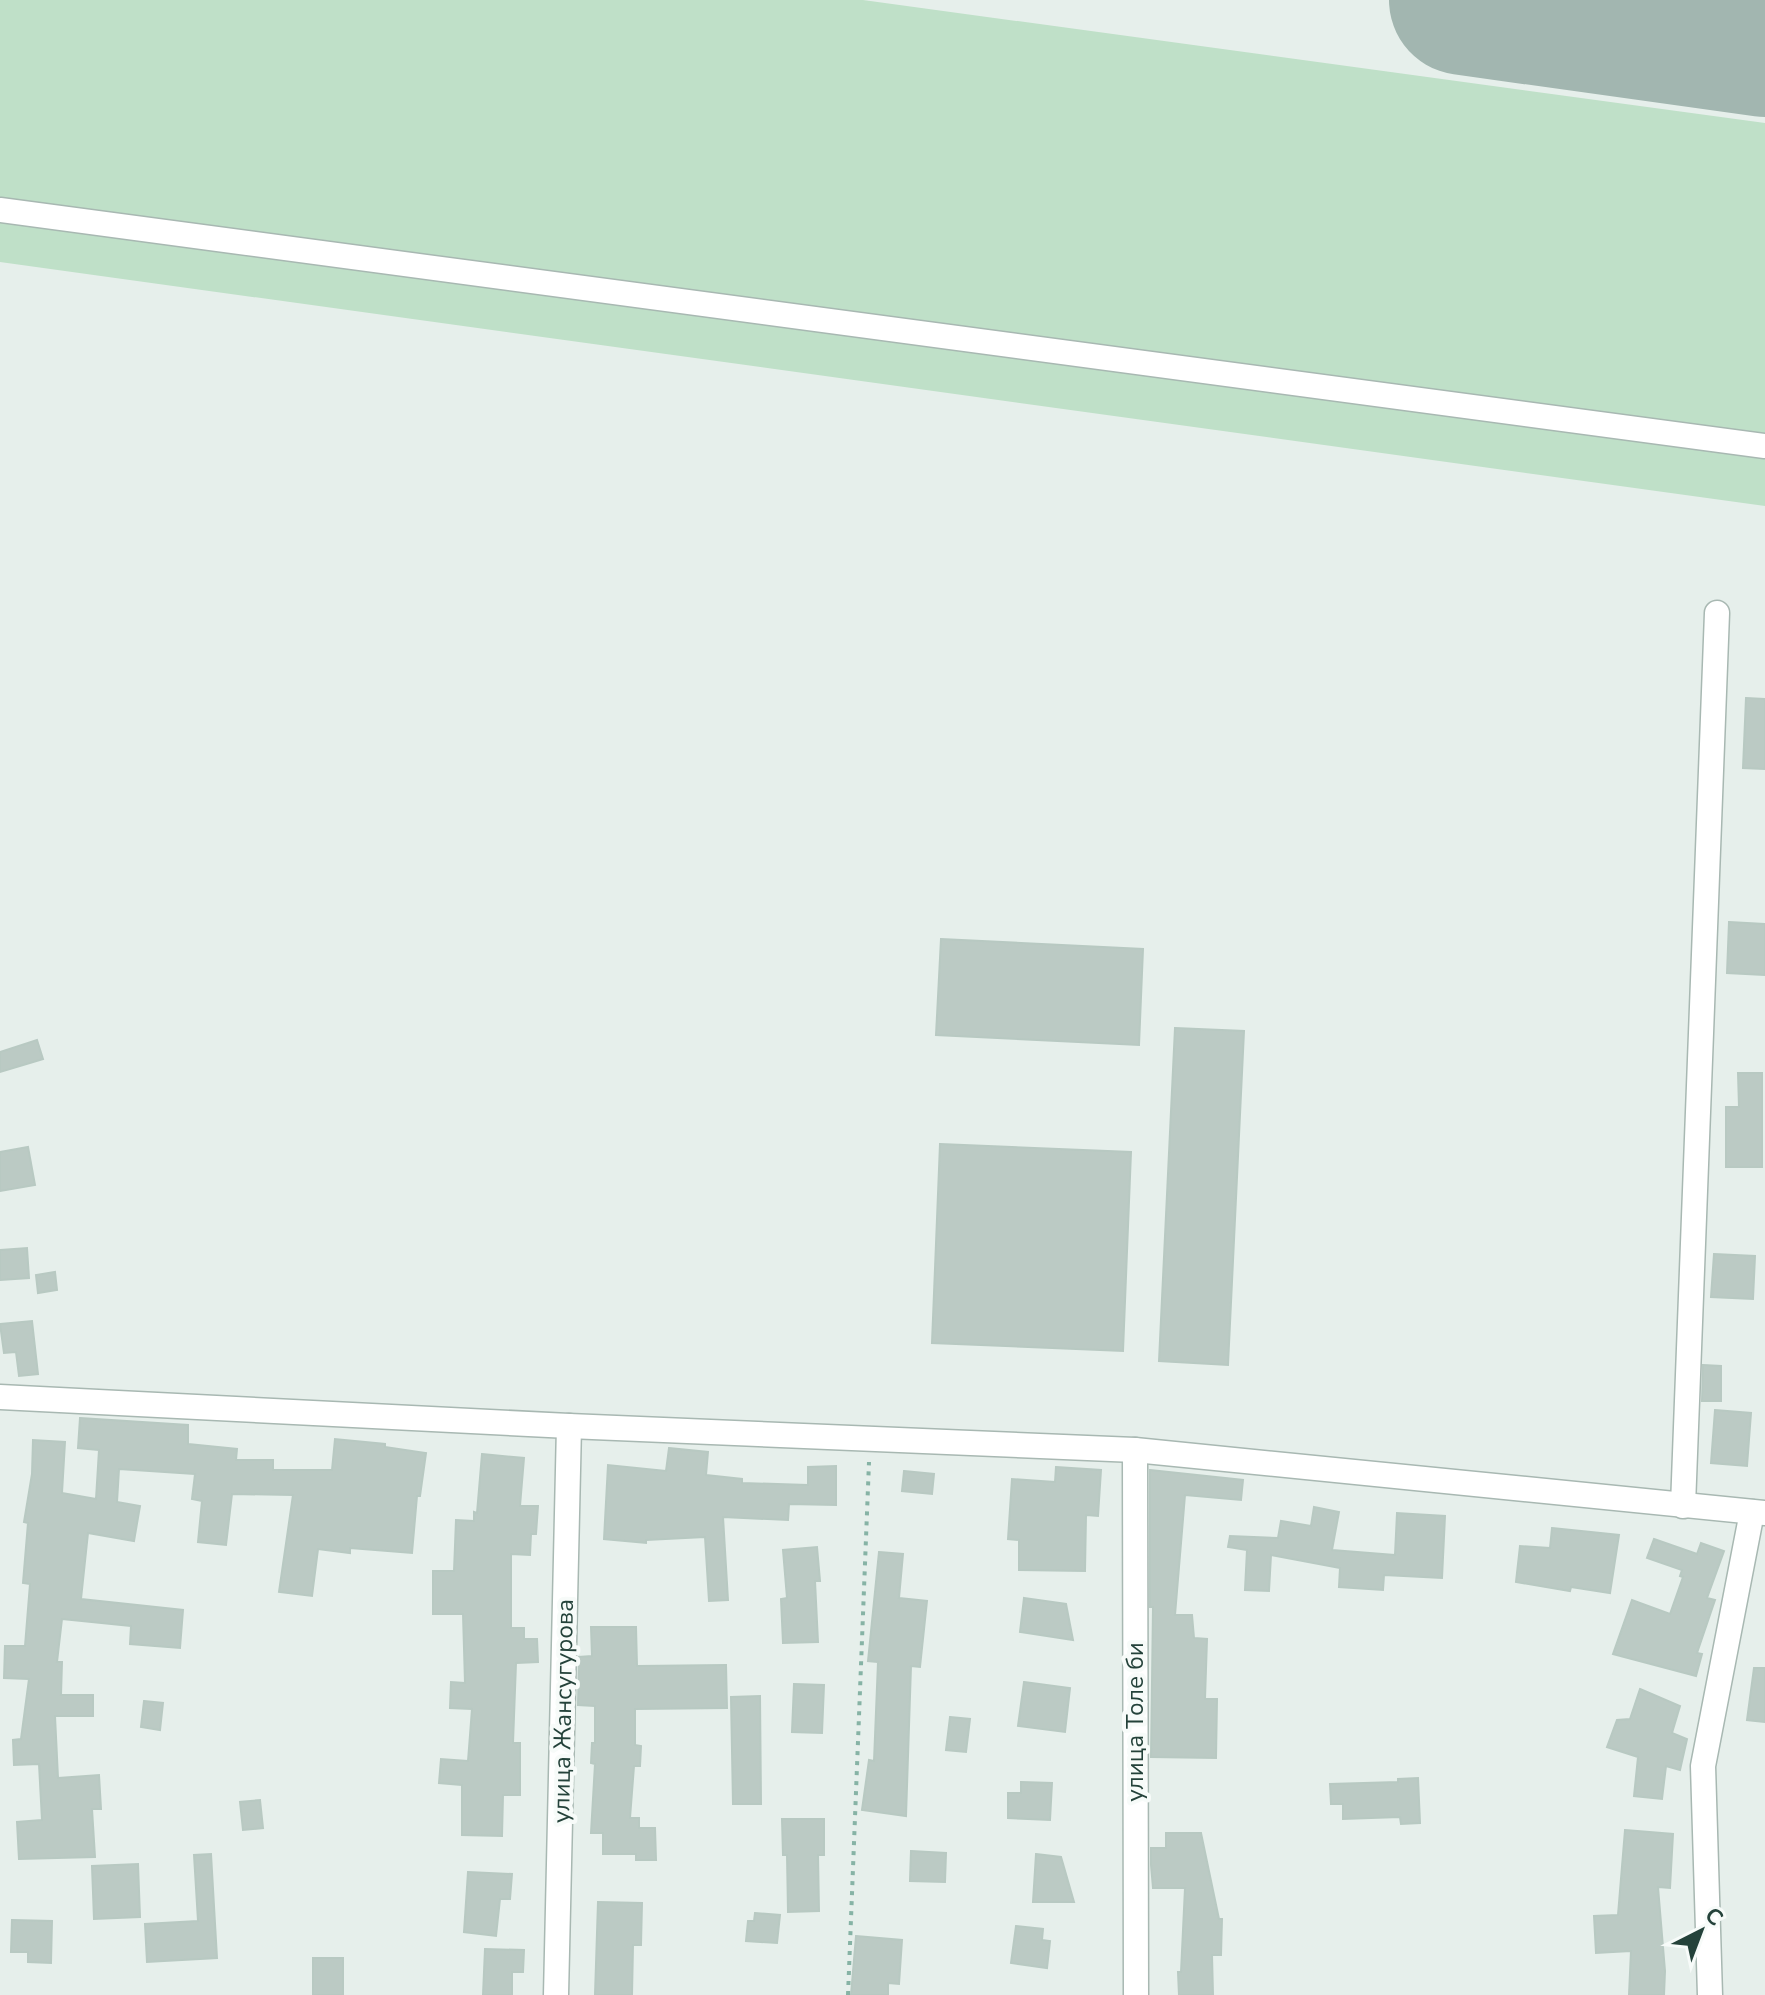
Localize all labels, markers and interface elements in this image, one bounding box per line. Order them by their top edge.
street label: улица Жансугурова [545,1599,581,1823]
street label: улица Толе би [1119,1642,1151,1802]
north arrow [1661,1891,1741,1971]
text: С [1698,1901,1729,1933]

